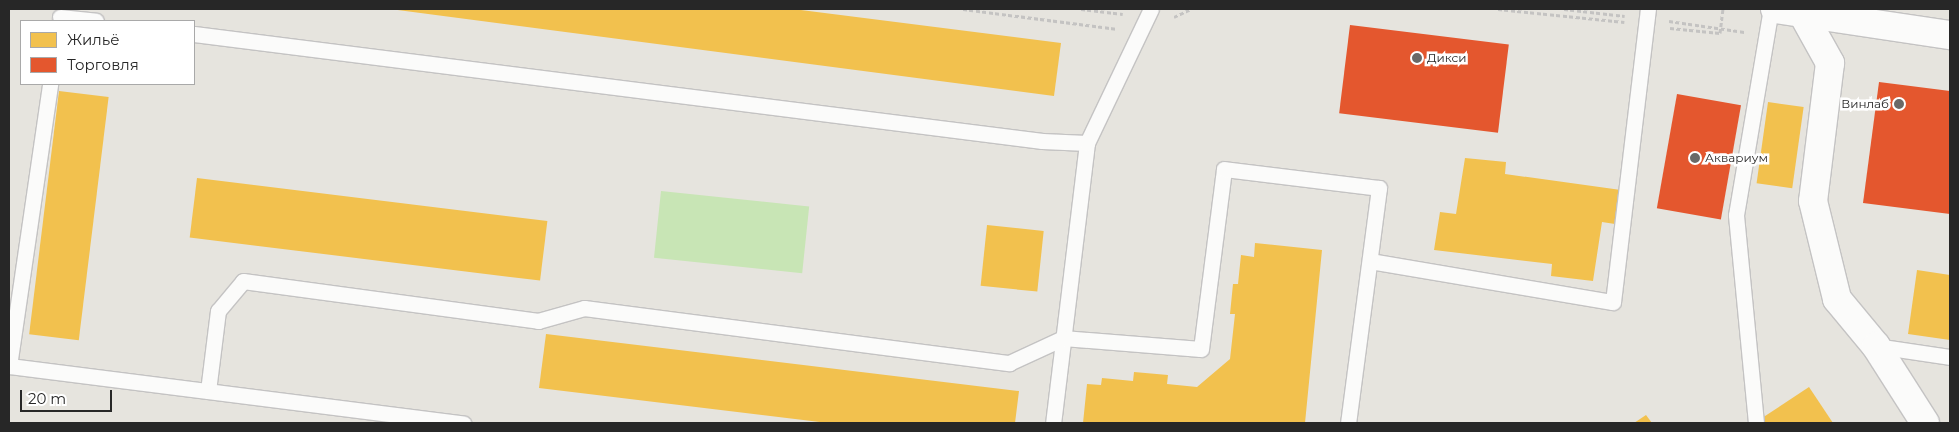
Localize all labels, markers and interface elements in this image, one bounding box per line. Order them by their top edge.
legend [20,20,195,85]
text: Жильё [67,30,120,49]
place label: Дикси [1427,51,1467,65]
marker: Дикси [1411,52,1423,64]
text: Торговля [67,55,139,74]
place label: Винлаб [1841,97,1889,111]
marker: Винлаб [1893,98,1905,110]
place label: Аквариум [1705,151,1768,165]
marker: Аквариум [1689,152,1701,164]
scale bar [22,380,115,412]
text: 20 m [28,389,66,408]

